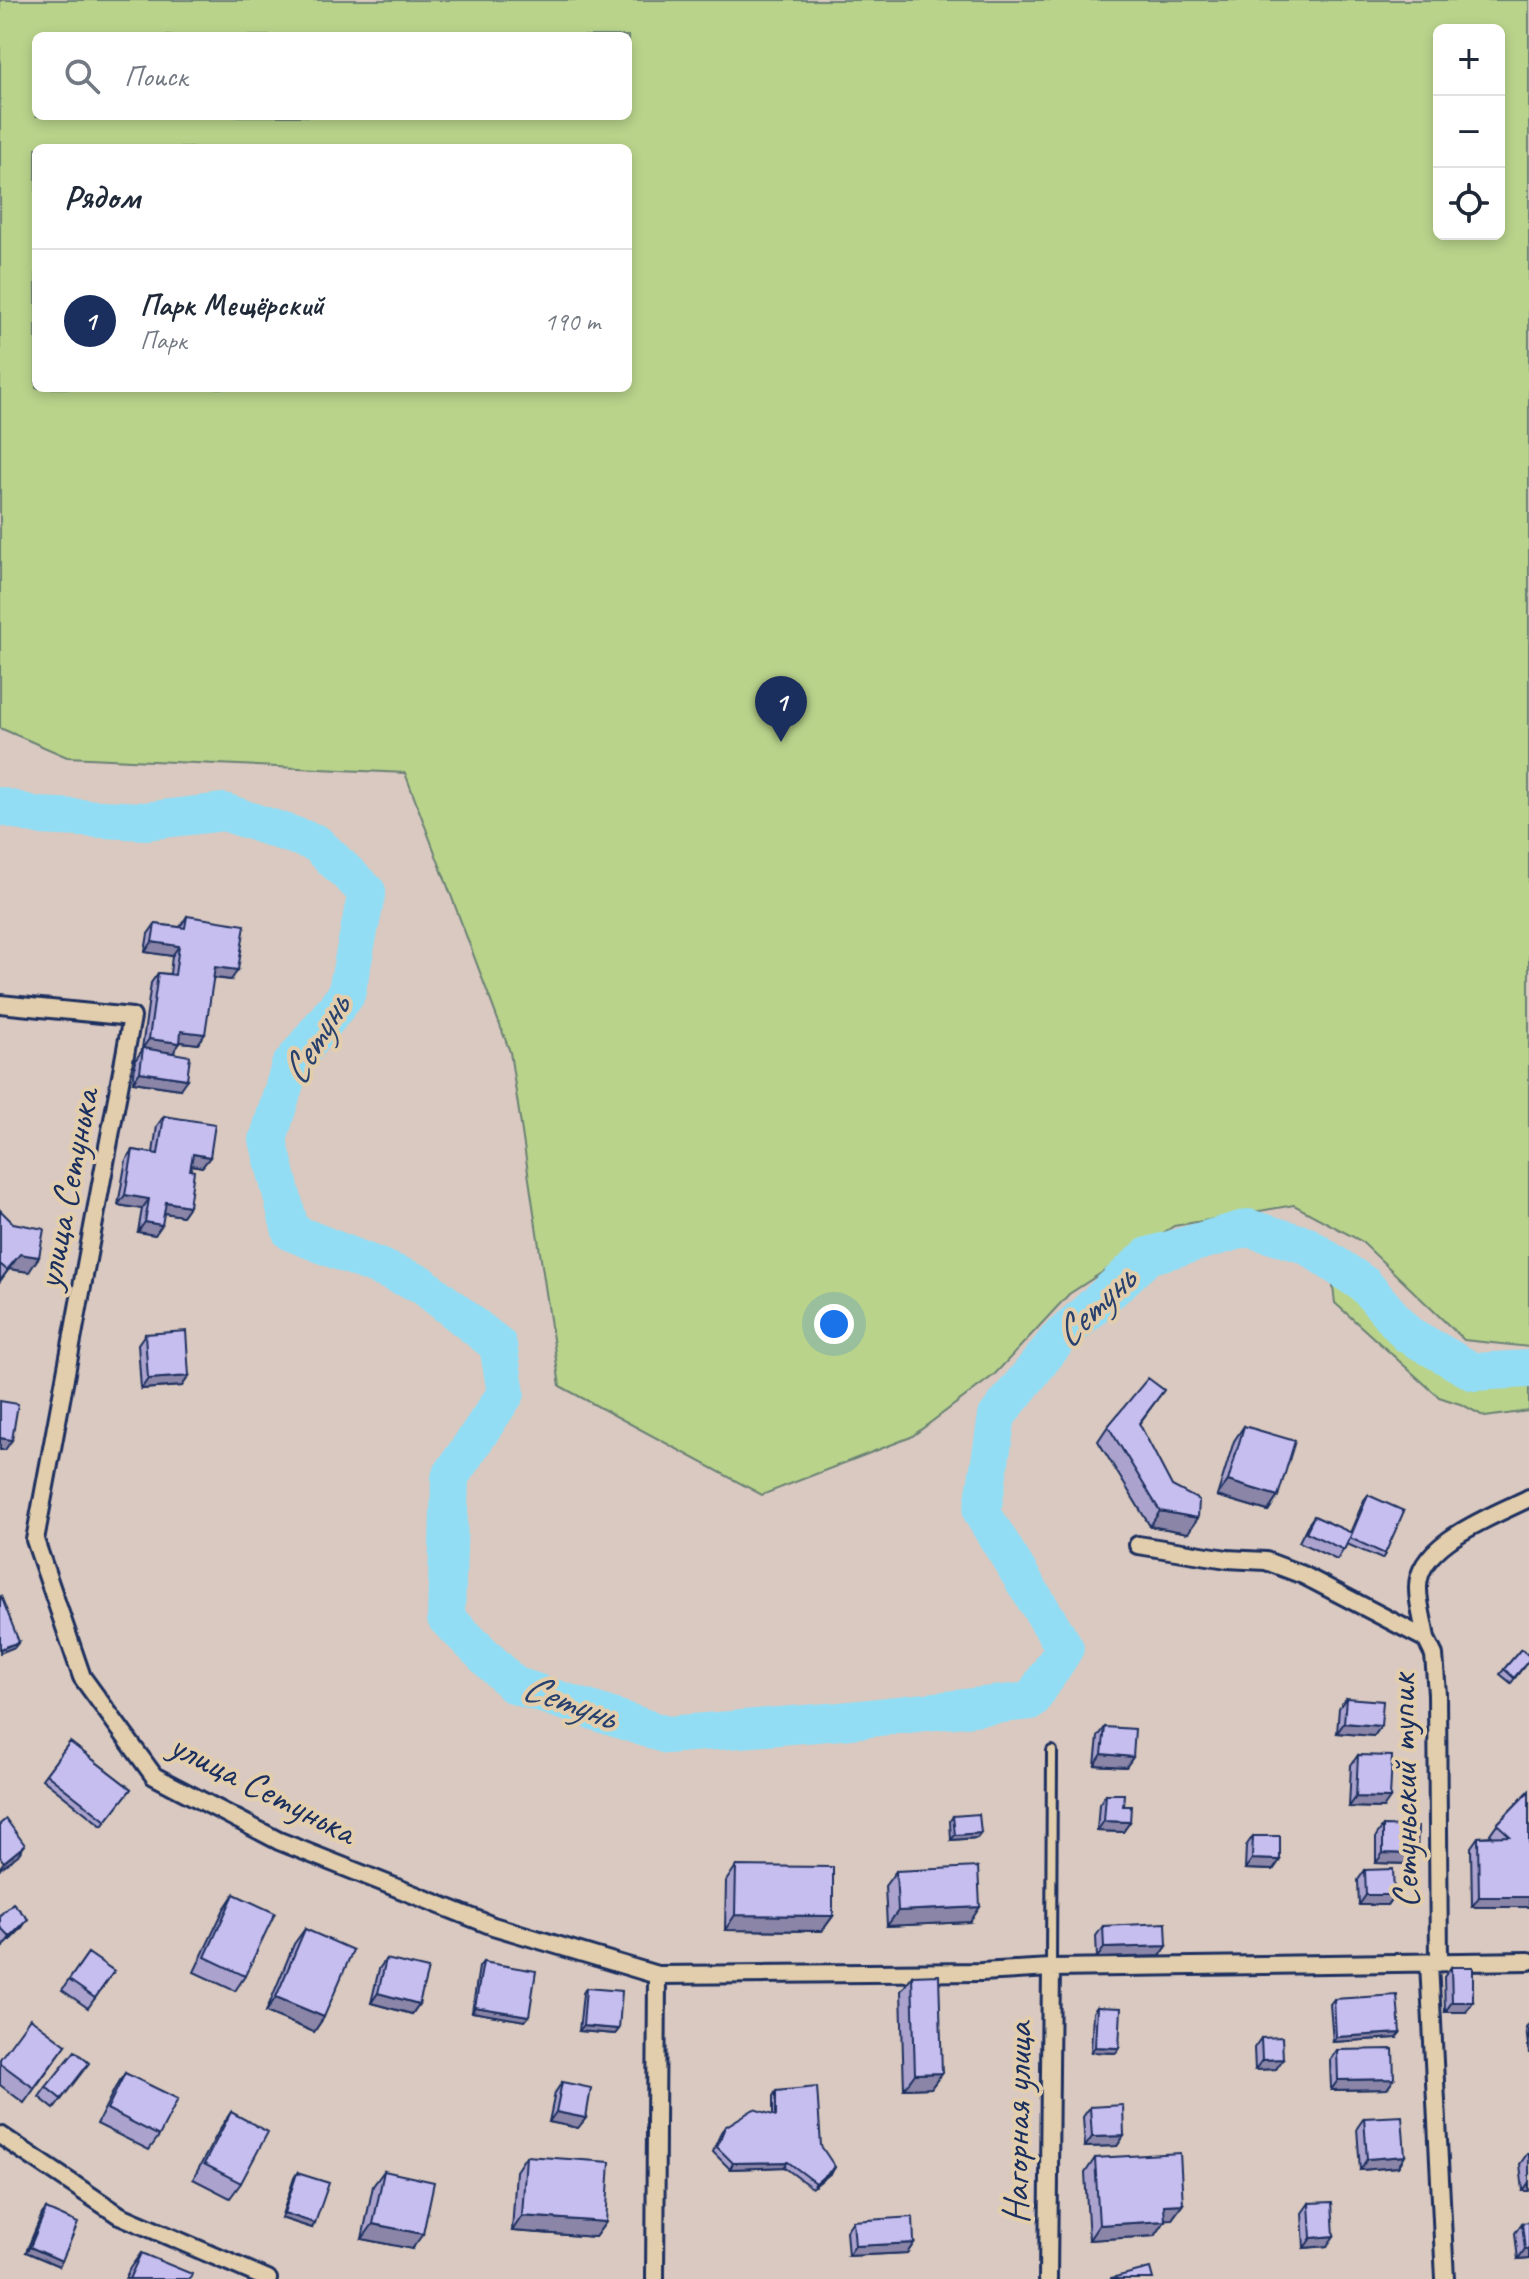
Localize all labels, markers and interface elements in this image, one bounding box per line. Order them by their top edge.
map controls [1433,24,1505,240]
button: + [1433,24,1505,96]
search box [32,32,632,120]
icon: search [60,54,104,98]
text: Поиск [124,57,187,95]
button: − [1433,96,1505,168]
button: locate [1433,168,1505,240]
text: Рядом [64,175,140,218]
text: Парк Мещёрский [140,286,324,324]
text: 1 [84,305,96,338]
text: 190 m [544,305,600,338]
text: Парк [140,324,186,357]
pin: 1 [755,676,807,742]
water label: Сетунь [269,983,363,1093]
street label: улица Сетунька [24,1082,110,1295]
water label: Сетунь [1043,1253,1149,1358]
your location [814,1304,854,1344]
water label: Сетунь [516,1661,626,1742]
street label: Сетуньский тупик [1378,1671,1430,1909]
street label: улица Сетунька [160,1720,367,1856]
street label: Нагорная улица [992,2019,1042,2224]

